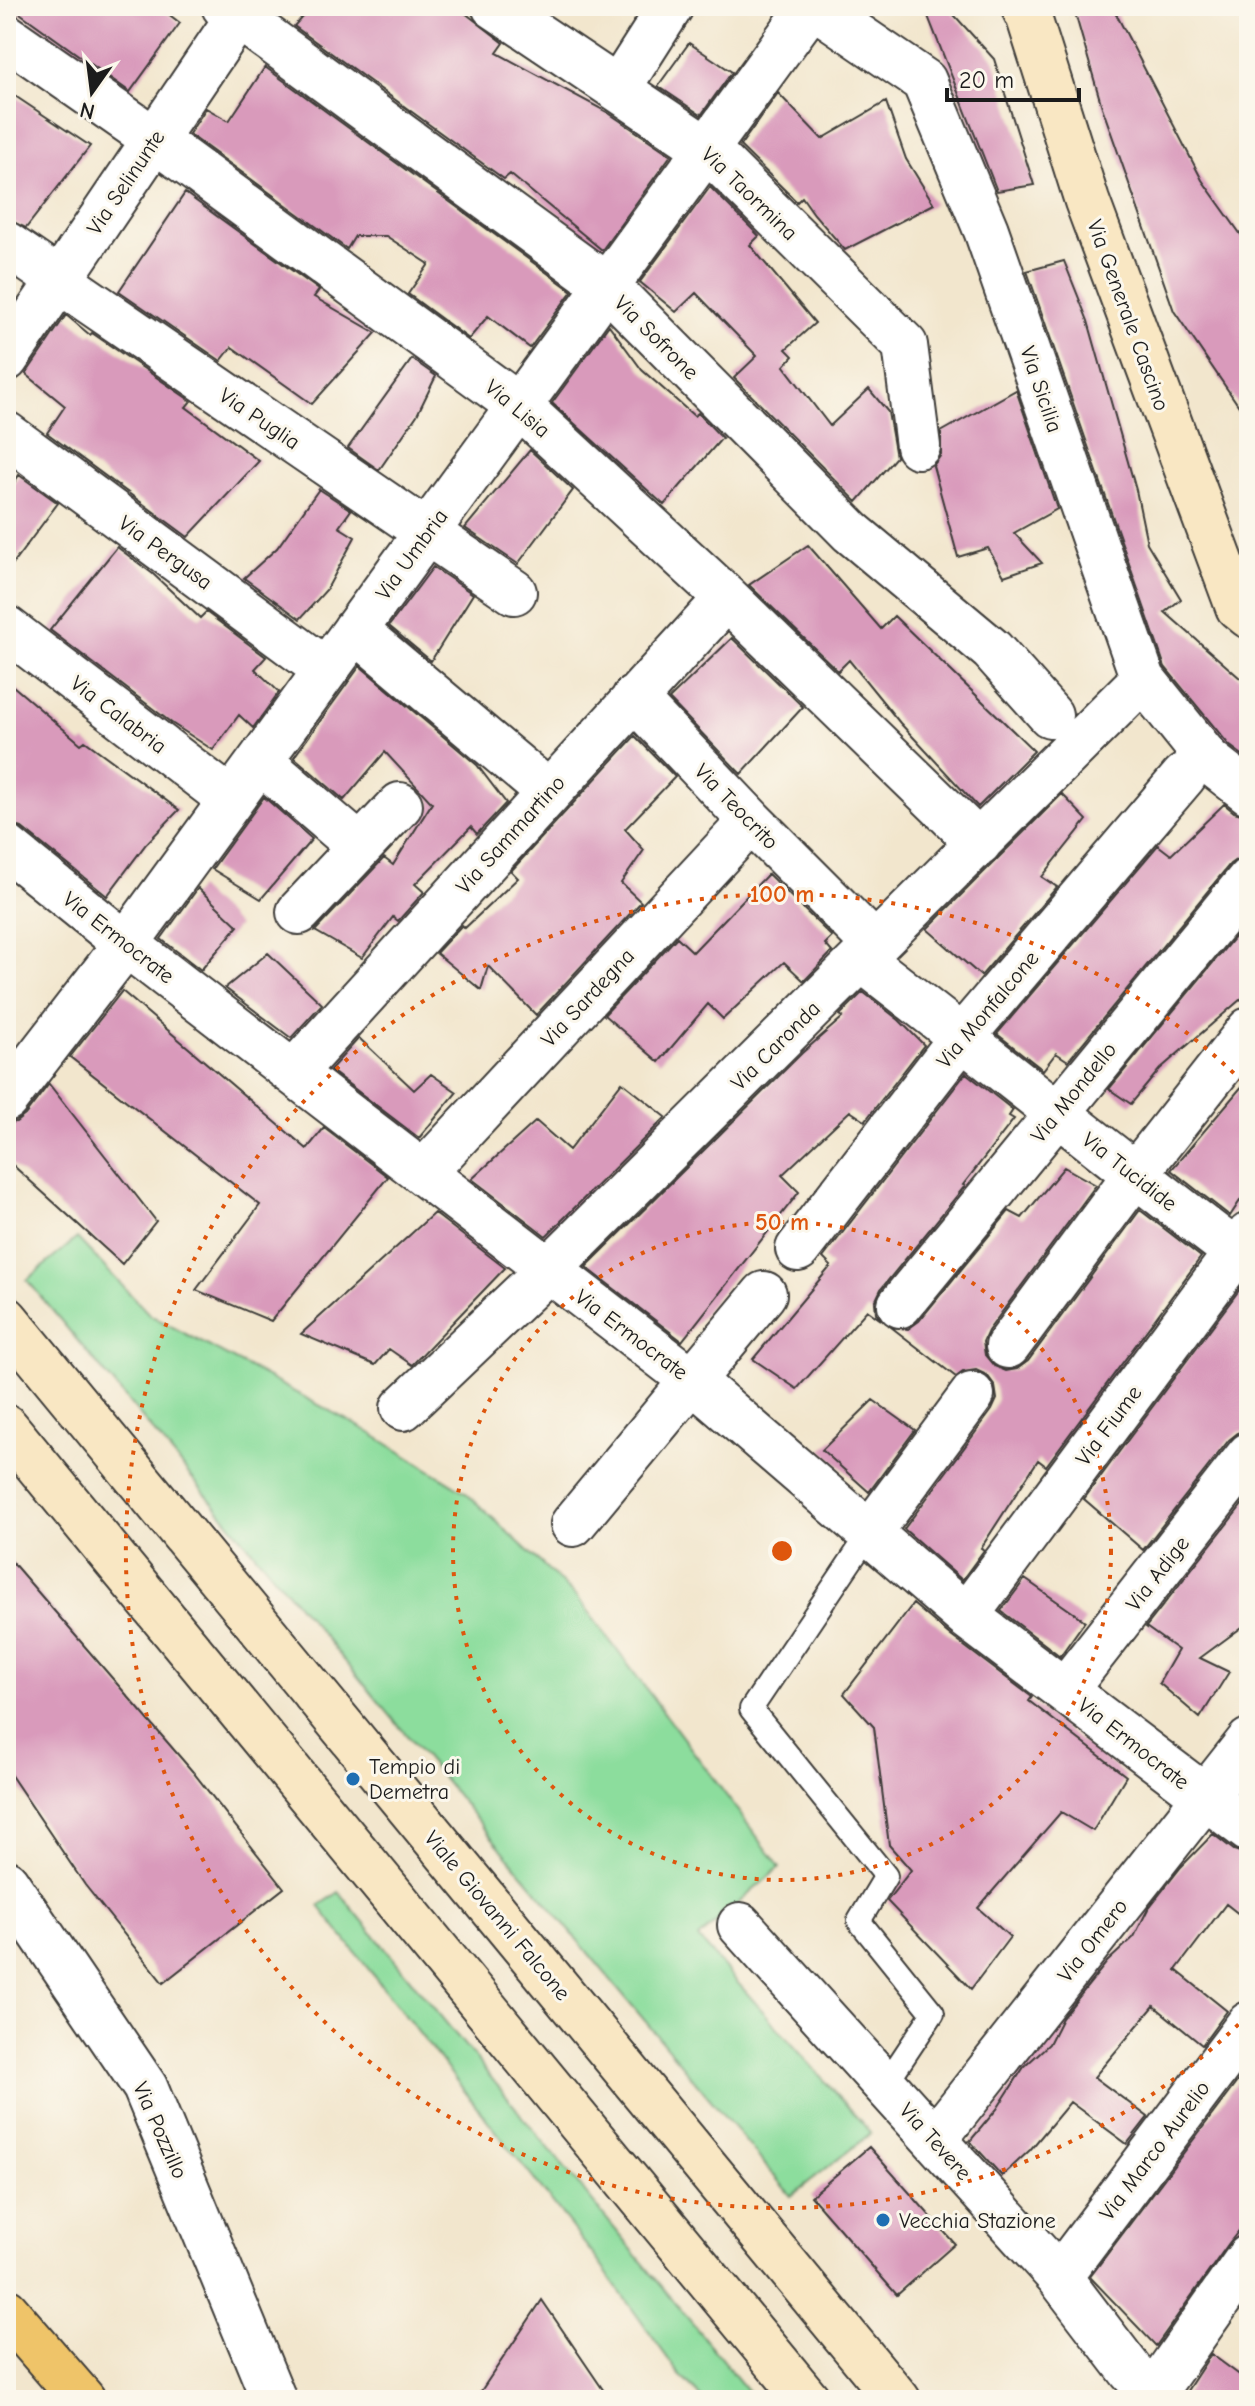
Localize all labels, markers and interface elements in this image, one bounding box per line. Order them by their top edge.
north arrow [52,52,132,132]
scale bar [947,52,1079,102]
text: 20 m [959,66,1014,94]
text: N [77,96,98,125]
street label: Via Selinunte [81,125,170,240]
street label: Via Taormina [696,142,803,246]
street label: Via Generale Cascino [1081,216,1175,415]
street label: Via Sofrone [609,290,704,385]
street label: Via Sicilia [1014,343,1068,436]
street label: Via Lisia [480,374,555,443]
street label: Via Puglia [214,382,305,455]
street label: Via Umbria [370,504,453,605]
street label: Via Pergusa [114,510,217,595]
street label: Via Calabria [65,670,171,759]
street label: Via Teocrito [689,758,784,855]
street label: Via Sammartino [451,770,571,899]
text: 100 m [750,880,814,908]
street label: Via Ermocrate [57,886,179,989]
street label: Via Sardegna [536,943,640,1052]
street label: Via Monfalcone [931,946,1044,1074]
street label: Via Caronda [726,996,826,1096]
street label: Via Mondello [1025,1037,1122,1148]
street label: Via Tucidide [1077,1127,1182,1217]
text: 50 m [755,1208,809,1236]
street label: Via Ermocrate [570,1284,693,1386]
street label: Via Fiume [1070,1380,1147,1471]
street label: Via Adige [1121,1531,1195,1616]
centre of rings [768,1537,796,1565]
street label: Via Ermocrate [1072,1692,1194,1795]
place label: Tempio di Demetra [369,1754,460,1805]
marker: Tempio di Demetra [344,1770,362,1788]
street label: Viale Giovanni Falcone [419,1826,576,2006]
street label: Via Omero [1052,1894,1133,1988]
street label: Via Marco Aurelio [1094,2076,1216,2225]
street label: Via Pozzillo [127,2078,193,2183]
street label: Via Tevere [894,2098,977,2186]
place label: Vecchia Stazione [899,2208,1056,2234]
marker: Vecchia Stazione [874,2211,892,2229]

